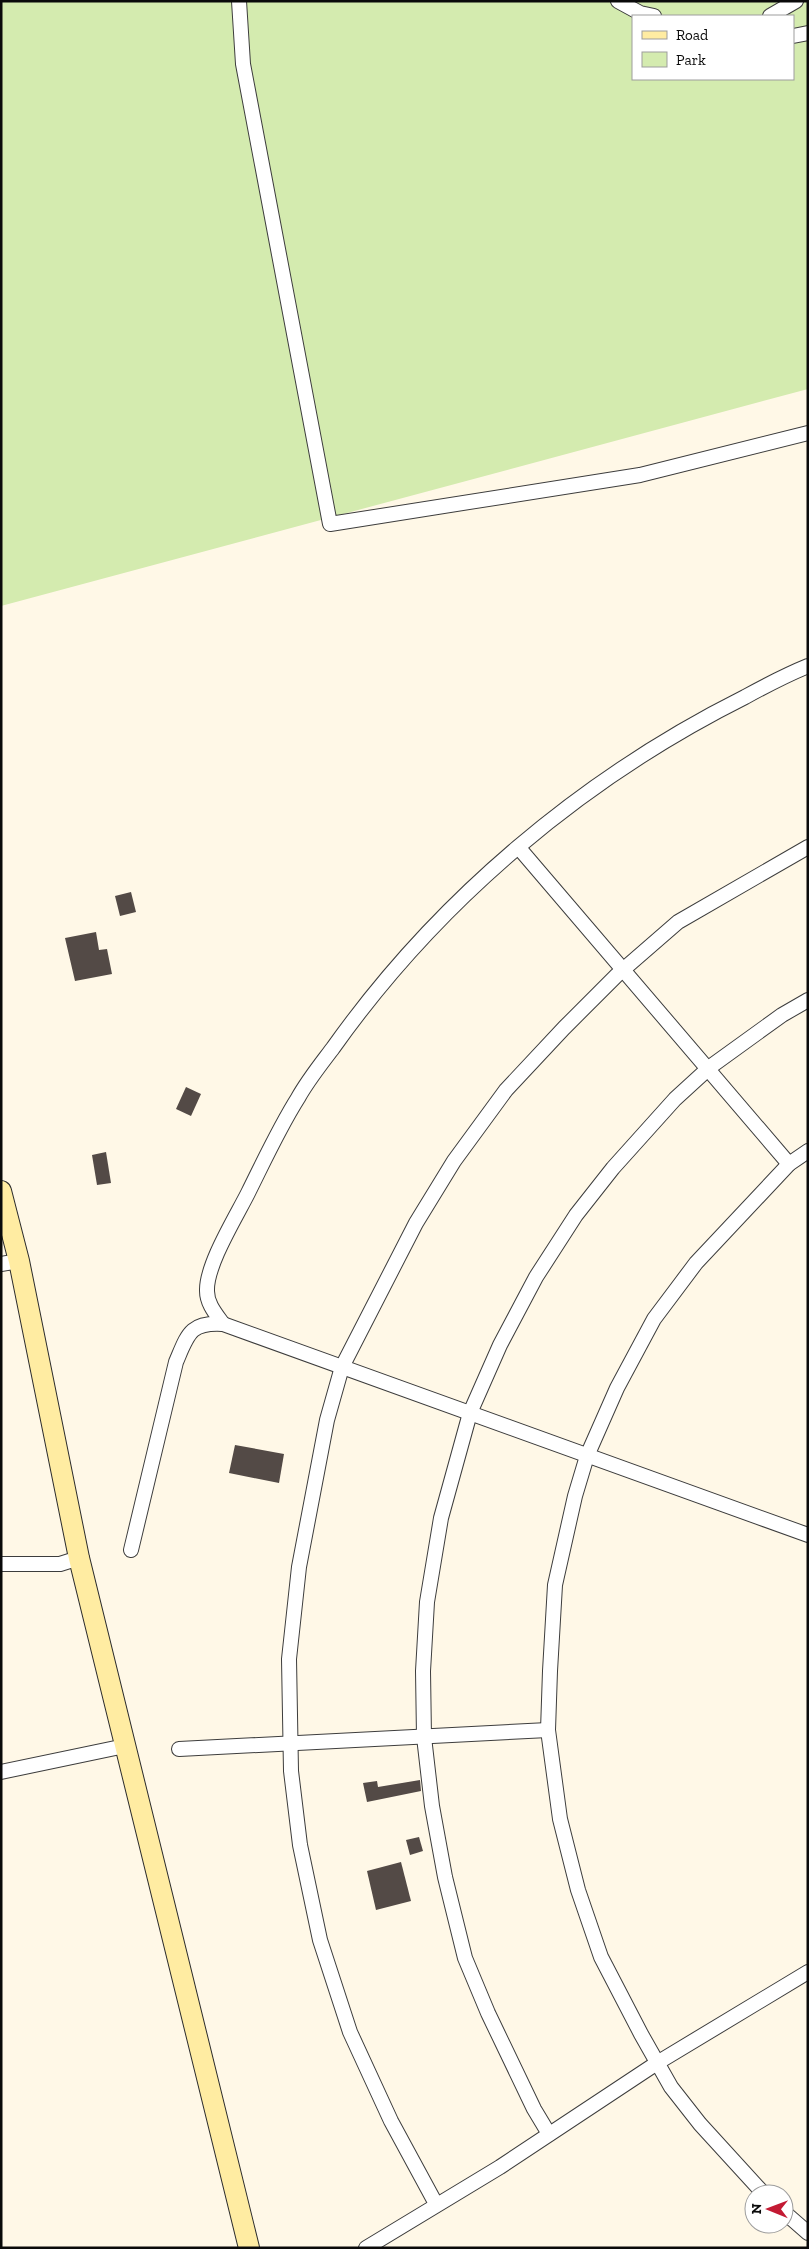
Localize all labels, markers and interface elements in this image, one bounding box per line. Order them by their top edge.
legend [632,15,794,80]
text: Road [676,26,709,44]
text: Park [676,51,706,69]
north arrow [744,2184,794,2234]
text: N [748,2203,765,2214]

